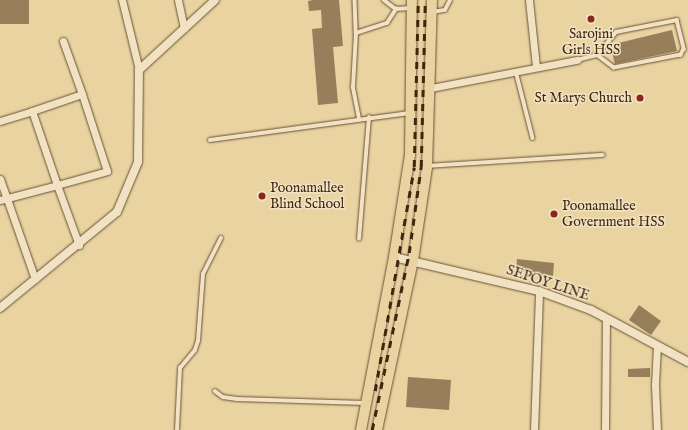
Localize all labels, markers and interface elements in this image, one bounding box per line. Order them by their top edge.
marker: Sarojini Girls HSS [586,14,596,24]
place label: Sarojini Girls HSS [562,26,620,58]
place label: St Marys Church [535,90,632,106]
marker: St Marys Church [635,93,645,103]
place label: Poonamallee Blind School [270,180,344,212]
marker: Poonamallee Blind School [257,191,267,201]
place label: Poonamallee Government HSS [562,198,665,230]
marker: Poonamallee Government HSS [549,209,559,219]
street label: SEPOY LINE [504,262,592,304]

